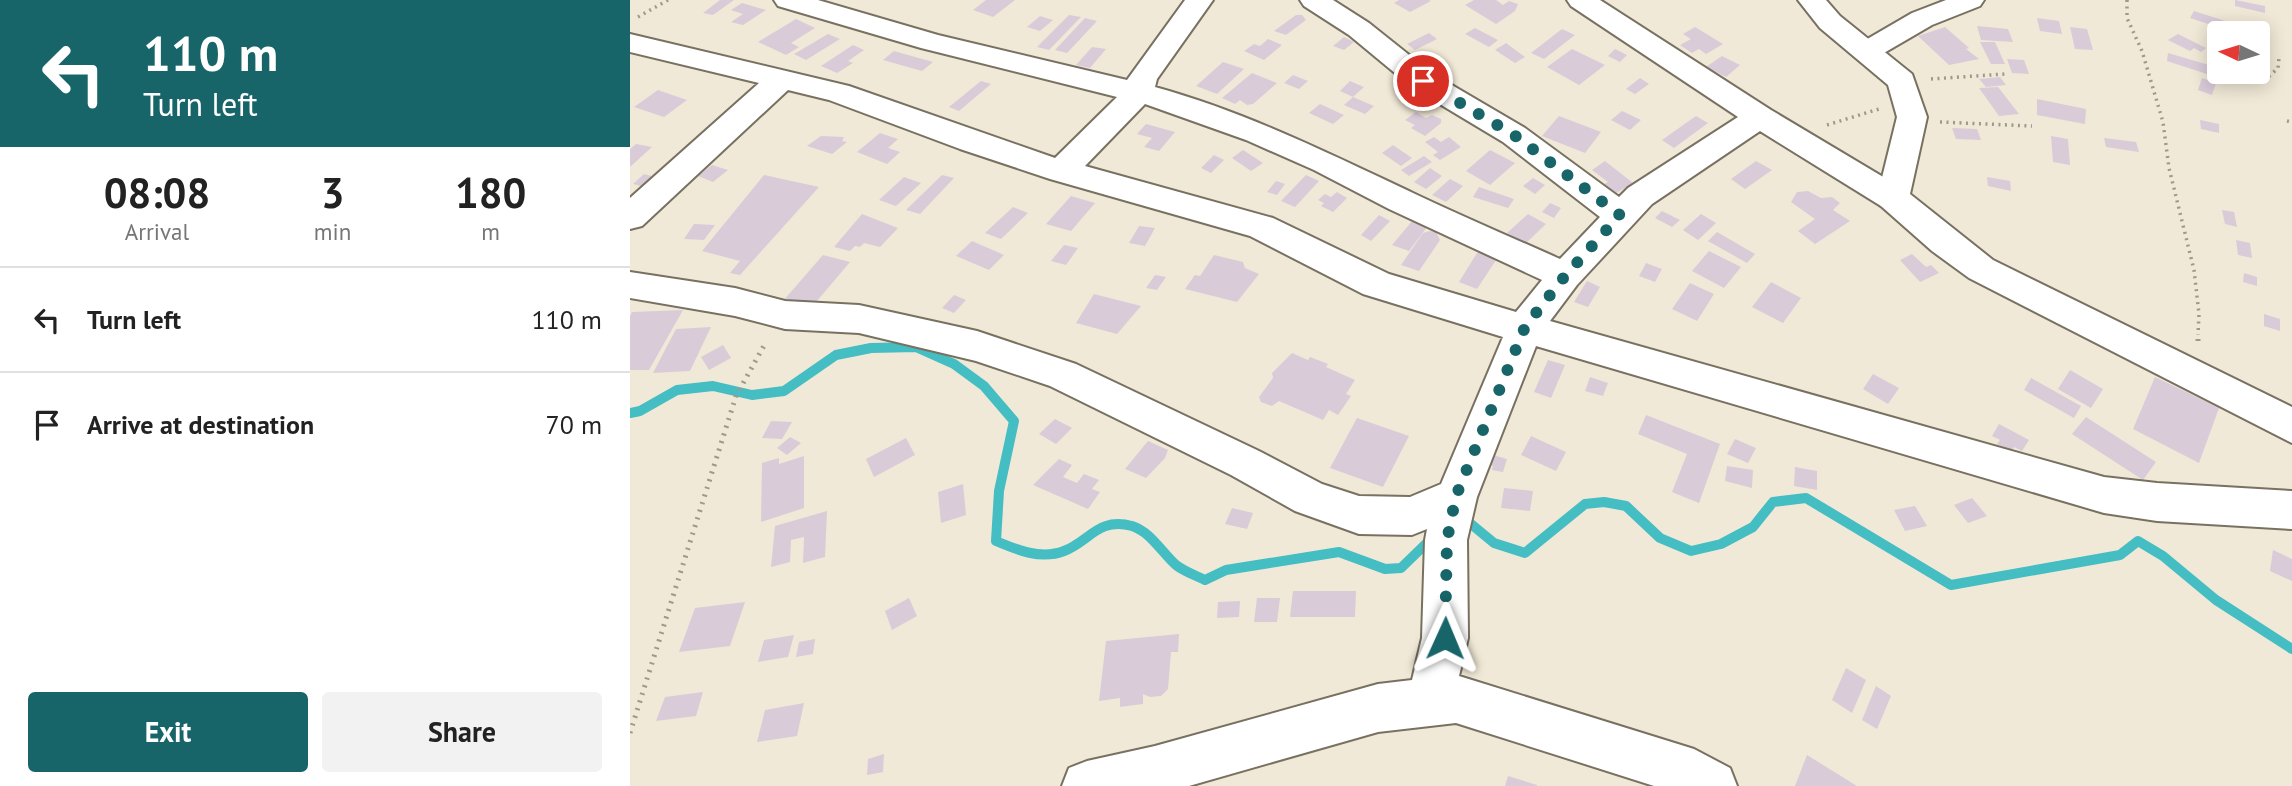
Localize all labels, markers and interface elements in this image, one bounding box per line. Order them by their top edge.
text: 110 m [143,21,278,85]
north arrow [2207,21,2270,84]
map controls [2207,21,2270,84]
icon: left [28,28,119,119]
pin [1393,51,1453,111]
icon: arrive [1404,62,1442,100]
text: Turn left [143,83,258,125]
text: 08:08 [104,165,210,220]
text: 3 [321,165,344,220]
text: 180 [455,165,526,220]
text: Arrival [125,217,189,246]
text: min [314,217,351,246]
text: m [481,217,500,246]
icon: left [28,301,66,339]
text: Turn left [87,303,181,336]
text: 110 m [531,303,602,336]
icon: arrive [28,406,66,444]
text: Arrive at destination [87,408,314,441]
text: 70 m [546,408,602,441]
position arrow [1408,601,1482,675]
button: Exit [28,692,308,772]
button: Share [322,692,602,772]

